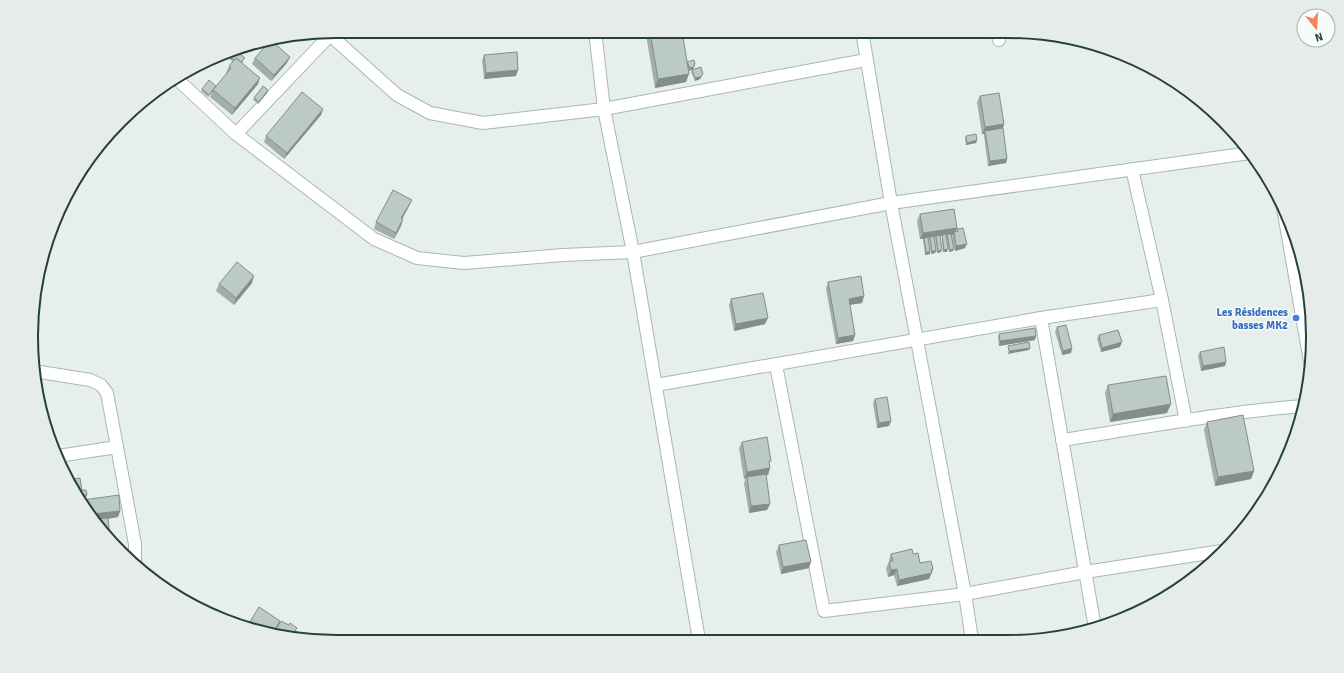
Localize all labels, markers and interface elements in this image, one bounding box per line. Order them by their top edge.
north arrow [1296,8,1336,48]
text: N [1313,30,1324,44]
place label: Les Résidences basses MK2 [1216,306,1288,332]
marker: Les Résidences basses MK2 [1291,313,1301,323]

